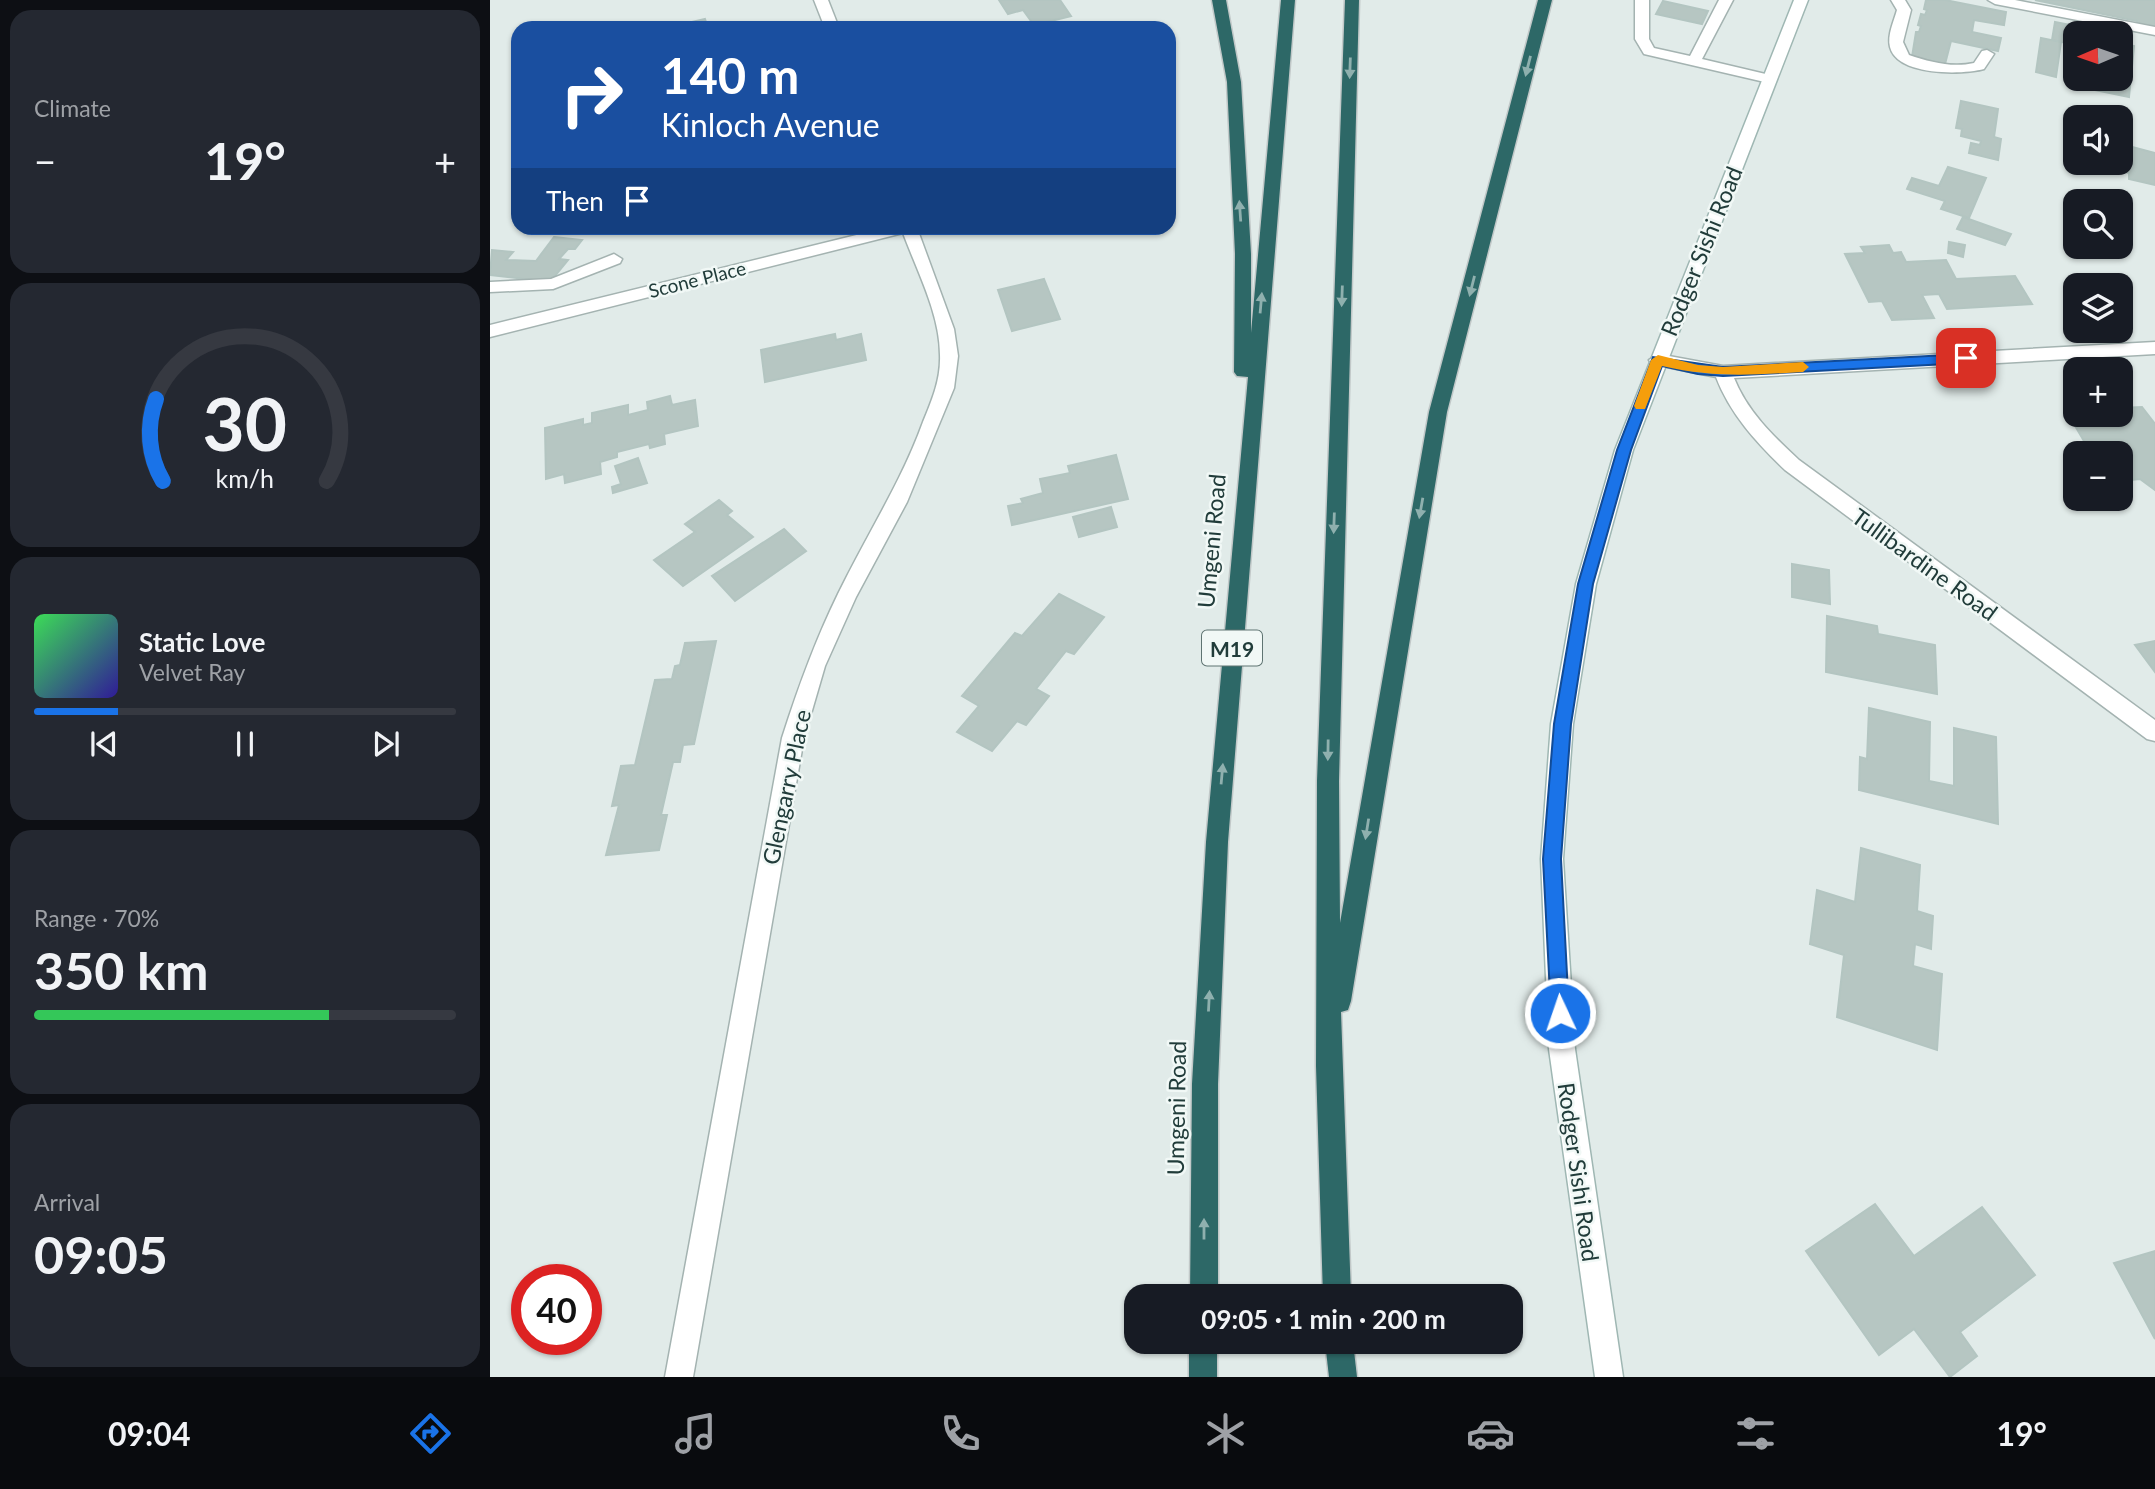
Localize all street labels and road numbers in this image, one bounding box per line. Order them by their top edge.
street label: Rodger Sishi Road [1654,162,1748,340]
street label: Scone Place [646,256,748,302]
street label: Umgeni Road [1191,473,1231,609]
street label: Tullibardine Road [1847,502,2003,626]
road number: M19 [1202,630,1262,666]
street label: Glengarry Place [756,707,816,867]
street label: Umgeni Road [1161,1040,1191,1176]
street label: Rodger Sishi Road [1553,1081,1605,1263]

